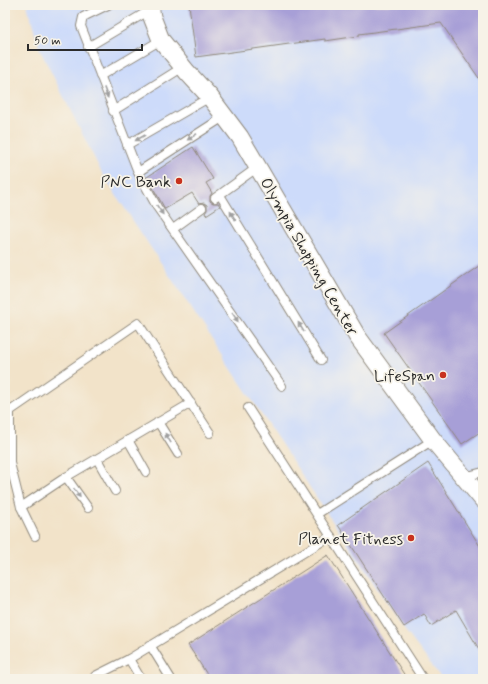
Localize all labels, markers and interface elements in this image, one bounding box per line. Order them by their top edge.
scale bar [28,26,142,52]
text: 50 m [34,33,61,49]
one-way arrow [104,87,110,99]
one-way arrow [134,134,146,141]
one-way arrow [186,134,198,141]
place label: PNC Bank [101,172,171,193]
street label: Olympia Shopping Center [255,174,363,340]
marker: PNC Bank [174,176,184,186]
one-way arrow [156,205,164,216]
one-way arrow [229,210,236,222]
one-way arrow [231,311,238,323]
one-way arrow [297,321,304,333]
place label: LifeSpan [374,366,435,387]
marker: LifeSpan [438,370,448,380]
one-way arrow [164,433,172,443]
one-way arrow [73,487,81,498]
place label: Planet Fitness [298,529,403,550]
marker: Planet Fitness [406,533,416,543]

